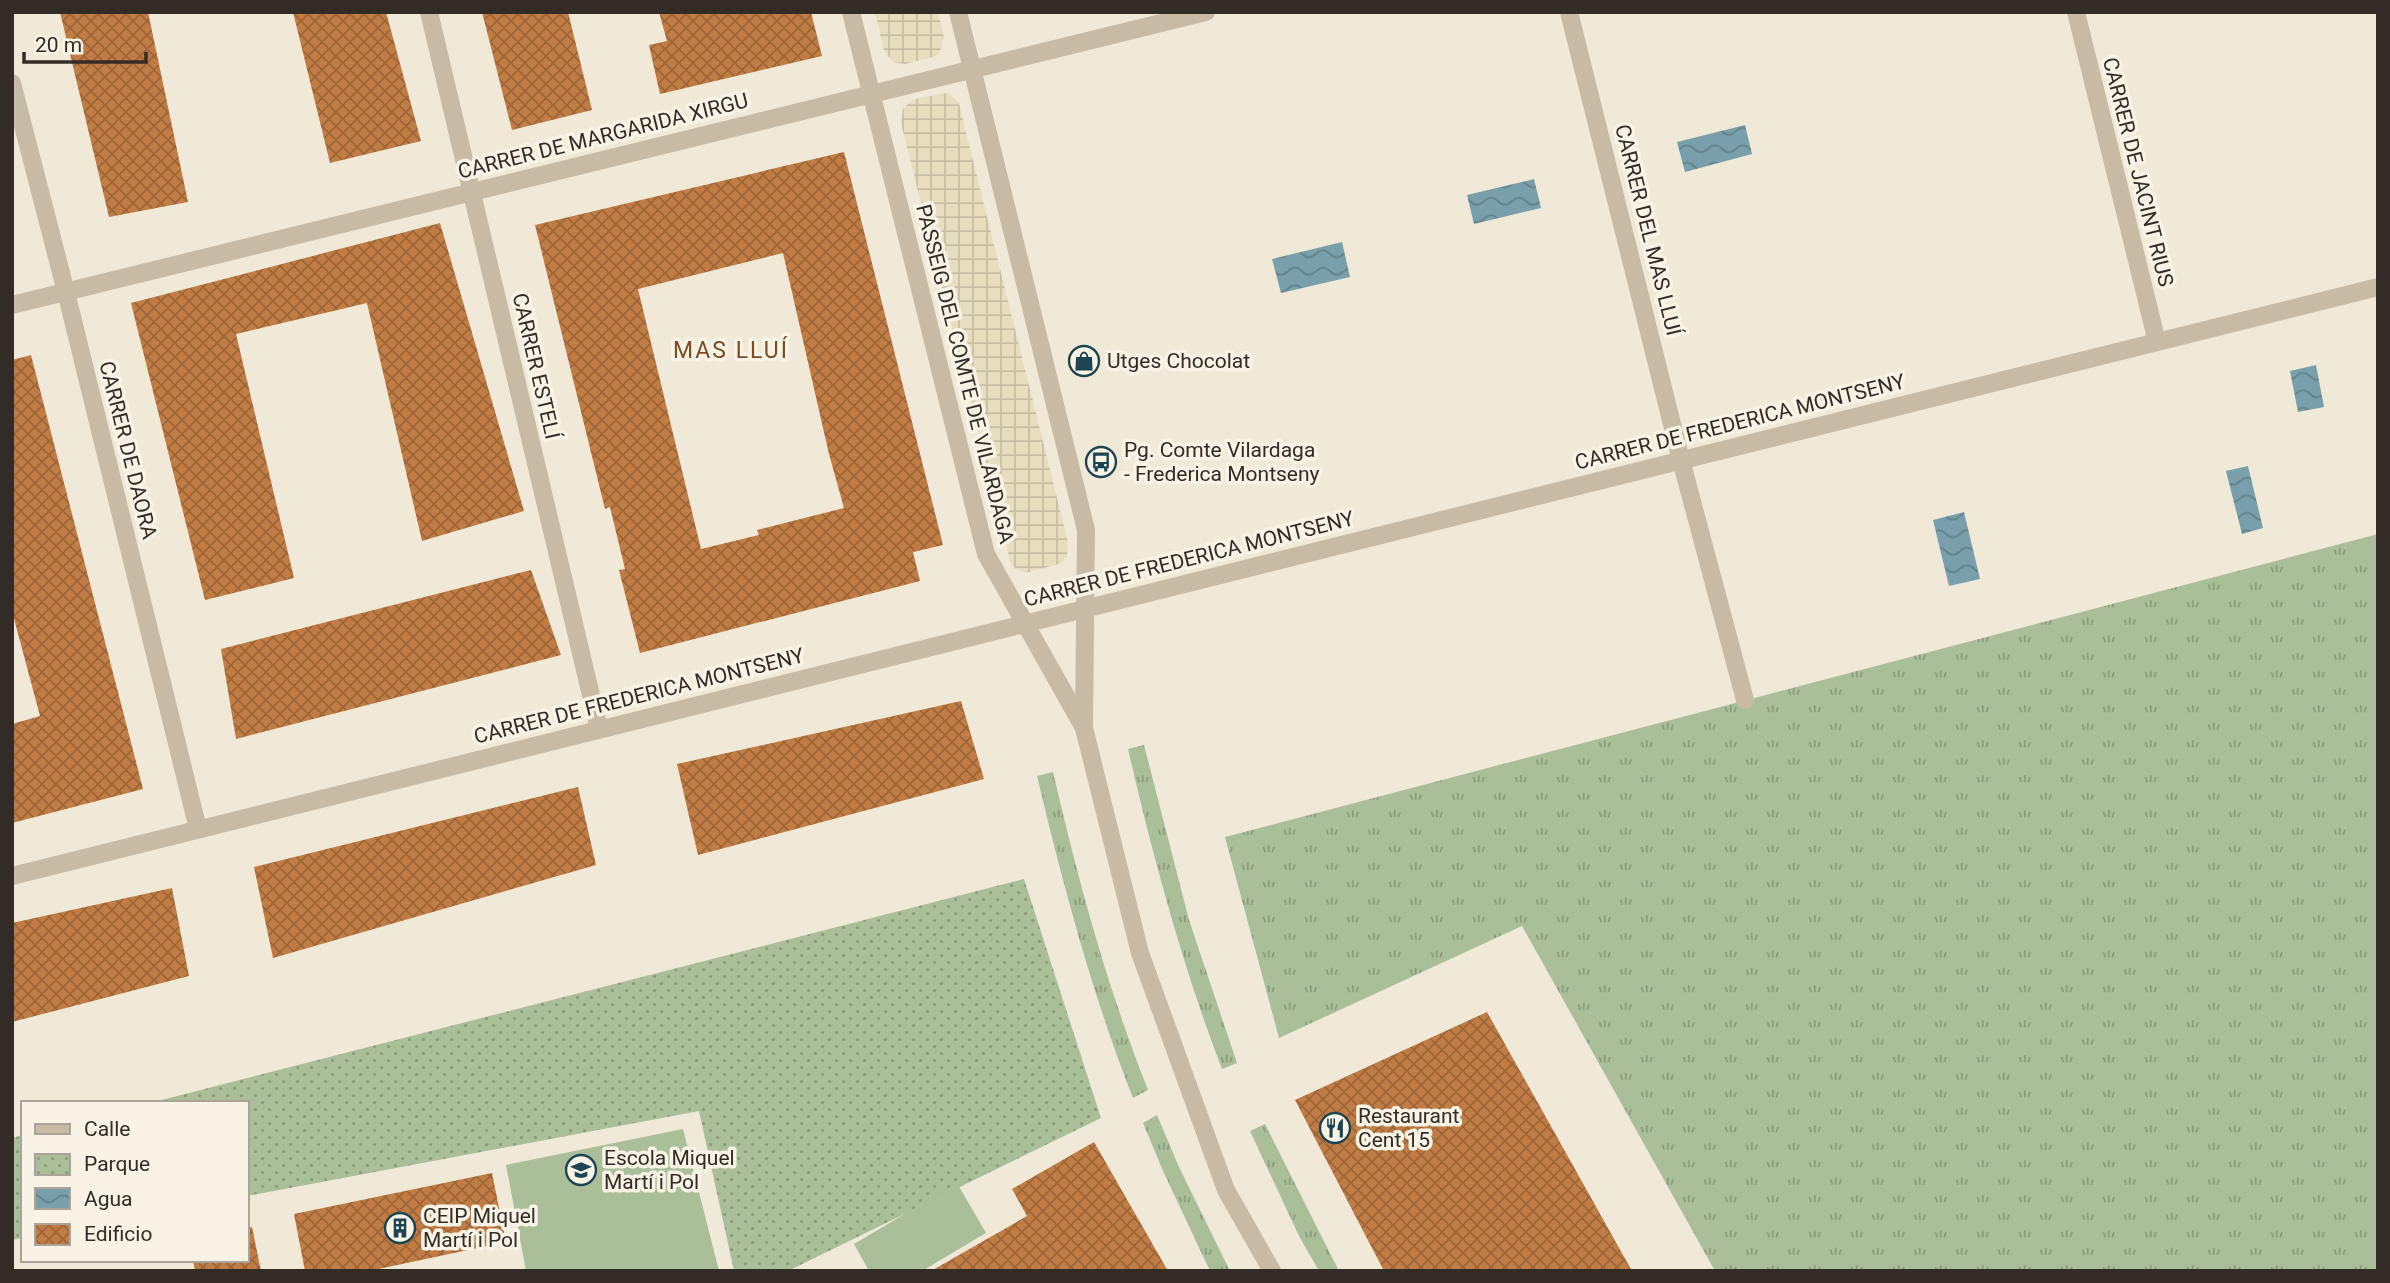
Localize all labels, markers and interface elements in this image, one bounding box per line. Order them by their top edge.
scale bar [24,21,147,65]
text: 20 m [35,33,82,57]
street label: CARRER DE JACINT RIUS [2098,55,2178,289]
street label: CARRER DE MARGARIDA XIRGU [455,88,751,184]
street label: CARRER DEL MAS LLUÍ [1610,122,1686,339]
street label: PASSEIG DEL COMTE DE VILARDAGA [911,202,1019,547]
street label: CARRER ESTELÍ [508,291,565,443]
district label: MAS LLUÍ [673,336,789,364]
shop icon: Utges Chocolat [1067,344,1101,378]
place label: Utges Chocolat [1107,349,1250,373]
street label: CARRER DE DAORA [94,359,162,542]
street label: CARRER DE FREDERICA MONTSENY [1573,369,1908,475]
place label: Pg. Comte Vilardaga - Frederica Montseny [1124,438,1320,486]
bus stop icon: Pg. Comte Vilardaga - Frederica Montseny [1084,445,1118,479]
street label: CARRER DE FREDERICA MONTSENY [1022,506,1357,612]
street label: CARRER DE FREDERICA MONTSENY [472,643,807,749]
legend [21,1101,248,1262]
place label: Restaurant Cent 15 [1358,1104,1460,1152]
restaurant icon: Restaurant Cent 15 [1318,1111,1352,1145]
text: Calle [84,1117,130,1141]
place label: Escola Miquel Martí i Pol [604,1146,735,1194]
text: Parque [84,1152,150,1176]
school or university icon: Escola Miquel Martí i Pol [564,1153,598,1187]
text: Agua [84,1187,133,1211]
place label: CEIP Miquel Martí i Pol [423,1204,536,1252]
building icon: CEIP Miquel Martí i Pol [383,1211,417,1245]
text: Edificio [84,1222,152,1246]

